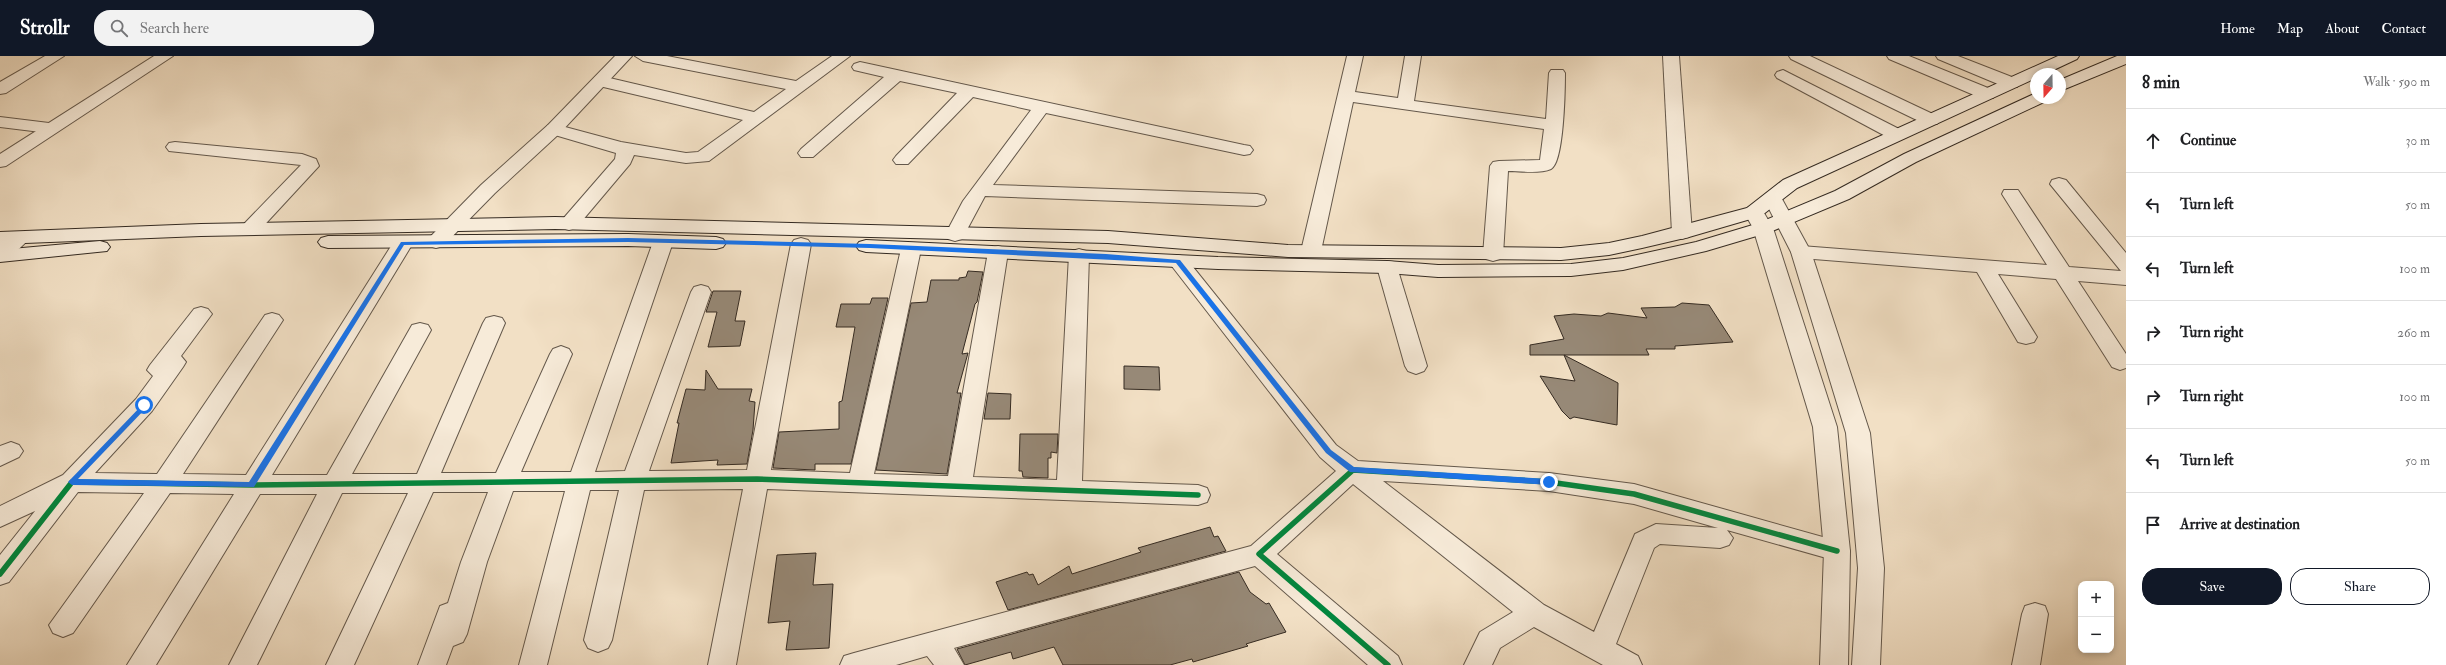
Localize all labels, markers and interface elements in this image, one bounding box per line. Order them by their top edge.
search box [94,10,374,46]
text: Strollr [20,16,70,40]
icon: search [108,17,130,39]
text: Search here [140,19,209,38]
text: Home [2220,20,2255,37]
text: Map [2277,20,2303,37]
text: About [2325,20,2359,37]
text: Contact [2381,20,2426,37]
north arrow [2030,68,2066,104]
text: 8 min [2142,72,2180,93]
text: Walk · 590 m [2363,74,2430,90]
icon: ahead [2142,130,2164,152]
text: Continue [2180,131,2236,150]
text: 30 m [2406,133,2430,149]
icon: left [2142,194,2164,216]
text: Turn left [2180,195,2234,214]
text: 50 m [2405,197,2430,213]
icon: left [2142,258,2164,280]
text: Turn left [2180,259,2234,278]
text: 100 m [2399,261,2430,277]
icon: right [2142,322,2164,344]
text: Turn right [2180,323,2243,342]
text: 260 m [2397,325,2430,341]
icon: right [2142,386,2164,408]
text: Turn right [2180,387,2243,406]
text: 100 m [2399,389,2430,405]
route start [135,396,153,414]
icon: left [2142,450,2164,472]
text: Turn left [2180,451,2234,470]
text: 50 m [2405,453,2430,469]
route end [1540,473,1558,491]
icon: arrive [2142,514,2164,536]
text: Arrive at destination [2180,515,2300,534]
button: Save [2142,568,2282,605]
button: Share [2290,568,2430,605]
map controls [2078,581,2114,653]
button: + [2078,581,2114,617]
button: − [2078,617,2114,653]

